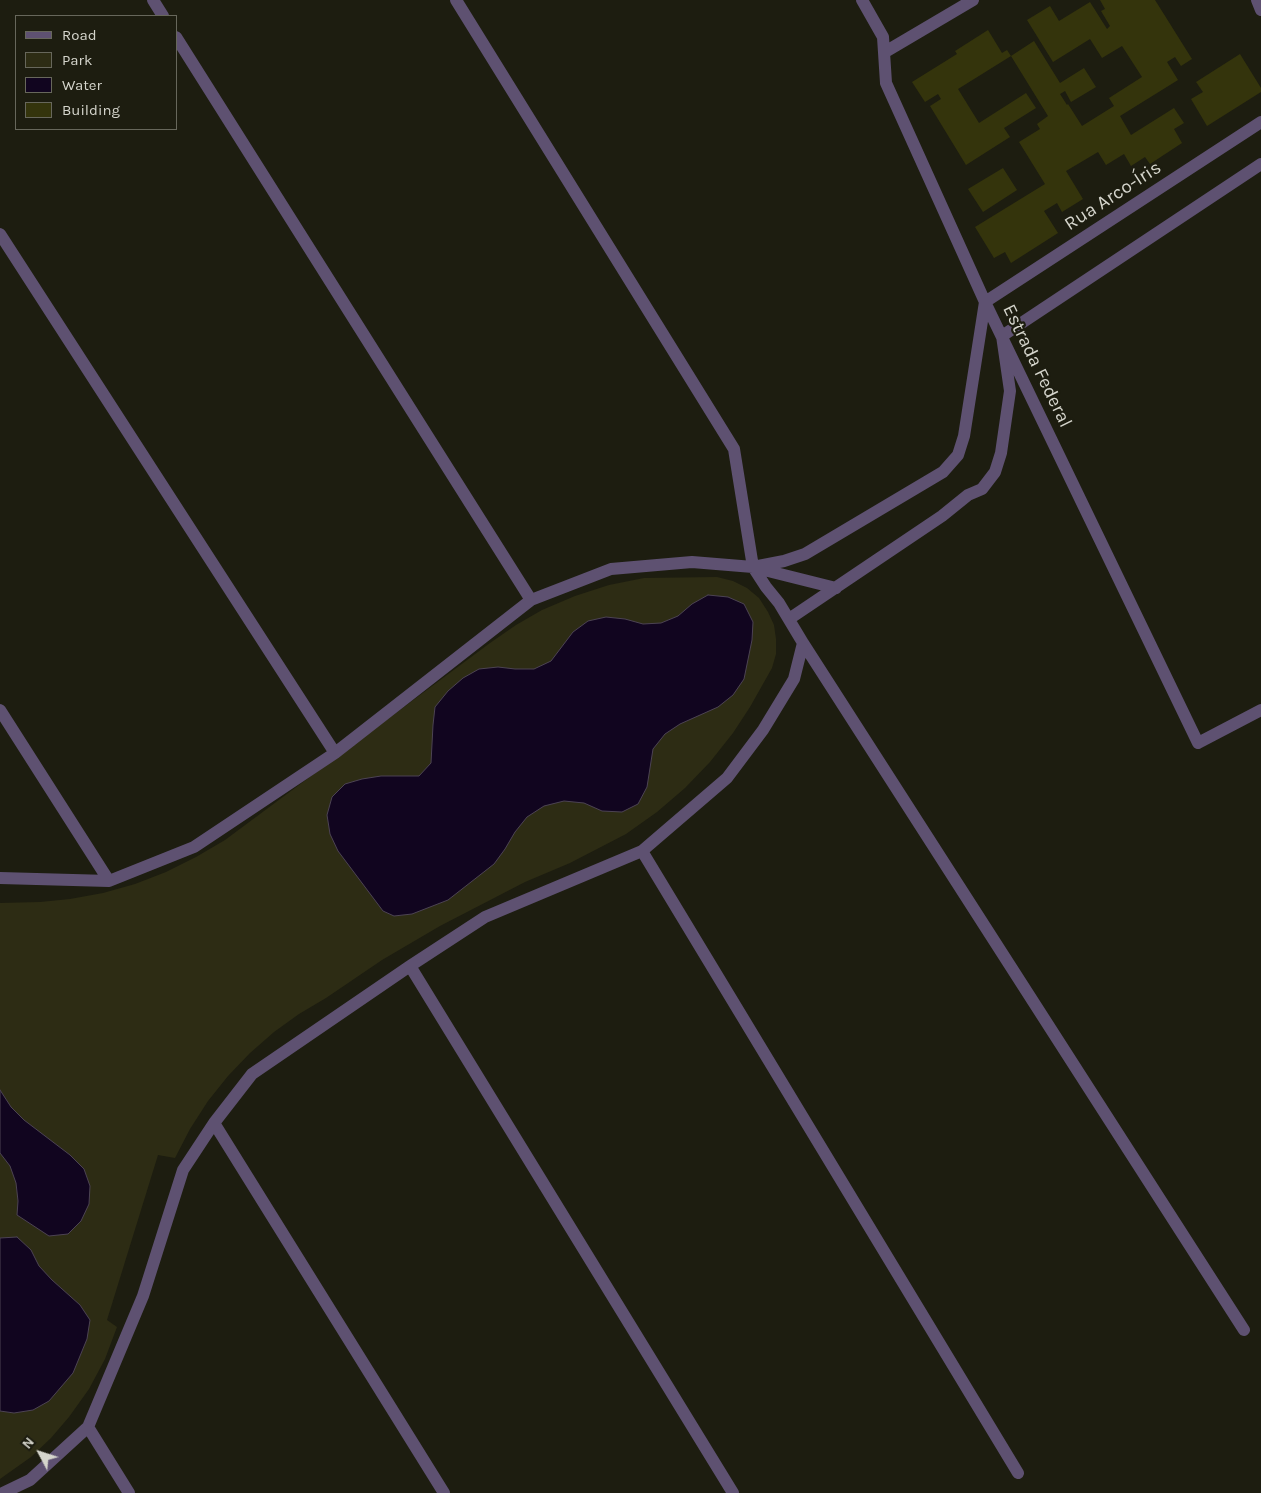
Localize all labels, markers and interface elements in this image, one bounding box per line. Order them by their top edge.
legend [15,15,178,130]
text: Road [62,26,97,44]
text: Park [62,51,92,69]
text: Water [62,76,102,94]
text: Building [62,101,120,119]
street label: Rua Arco-Íris [1060,156,1166,236]
street label: Estrada Federal [997,301,1077,431]
north arrow [15,1428,65,1478]
text: N [18,1434,38,1452]

